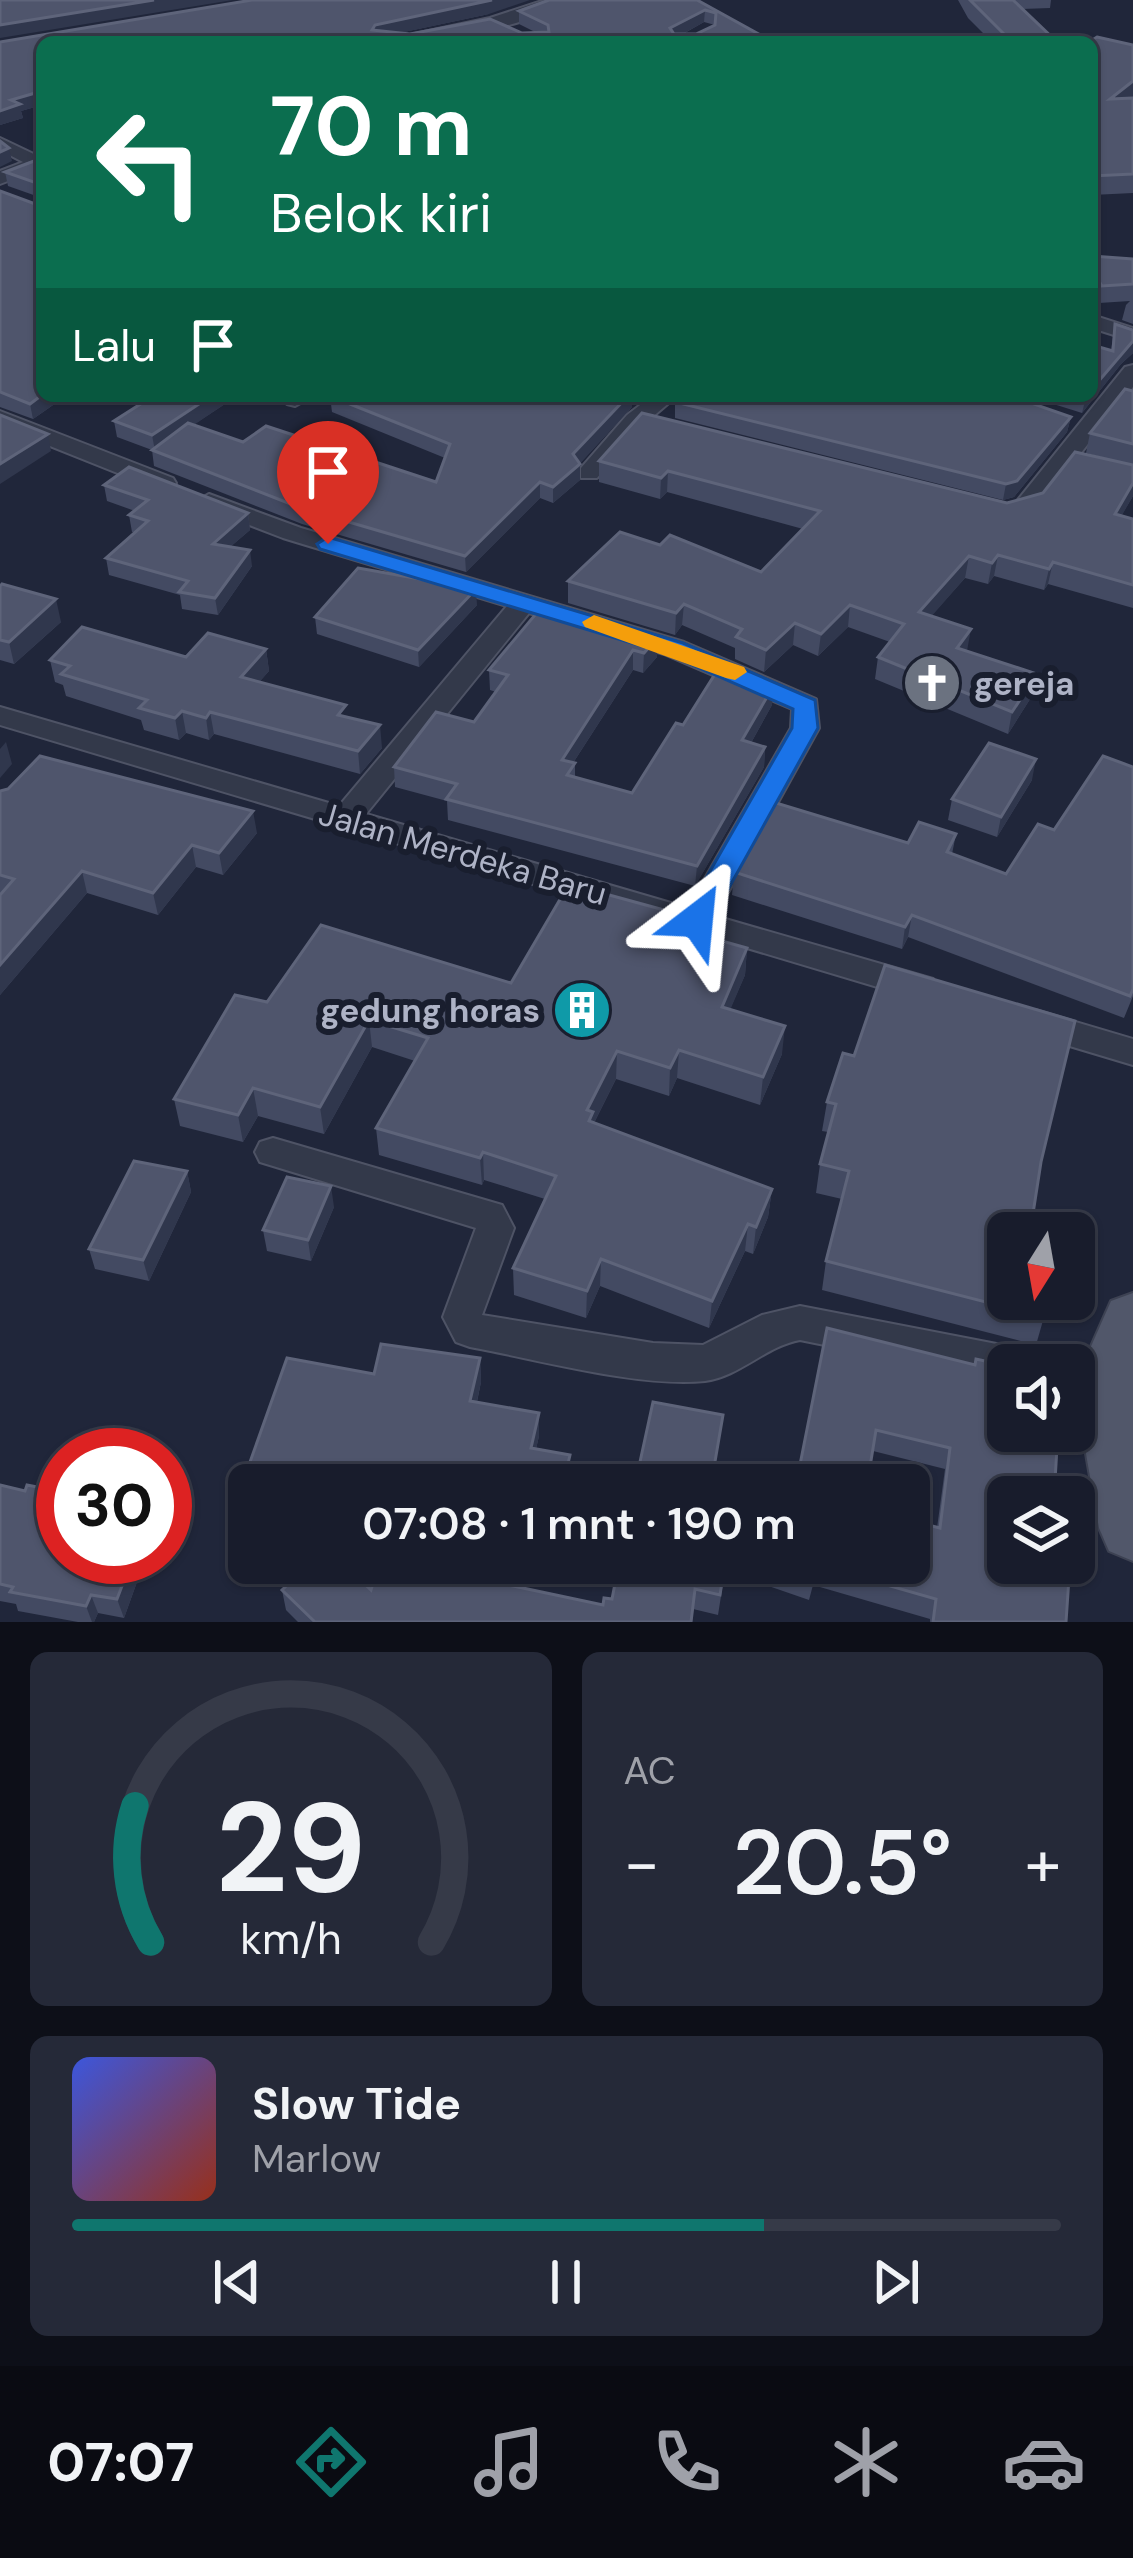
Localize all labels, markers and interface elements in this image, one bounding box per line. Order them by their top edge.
text: 70 m [270,72,473,181]
icon: left [72,84,228,240]
text: Belok kiri [270,178,492,249]
icon: arrive [180,312,246,378]
text: Lalu [72,316,156,375]
pin [277,421,379,544]
icon: arrive [295,439,361,505]
church icon: gereja [901,652,963,714]
place label: gereja [974,662,1074,705]
street label: Jalan Merdeka Baru [314,792,612,915]
position arrow [634,857,760,983]
building icon: gedung horas [551,979,613,1041]
place label: gedung horas [320,989,540,1032]
north arrow [987,1212,1095,1320]
map controls [987,1212,1095,1584]
button: sound [987,1344,1095,1452]
speed limit sign: 30 [36,1428,192,1584]
button: layers [987,1476,1095,1584]
text: 07:08 · 1 mnt · 190 m [362,1494,796,1553]
text: AC [624,1745,676,1796]
text: 29 [215,1767,366,1930]
text: 20.5° [732,1805,952,1922]
text: − [624,1821,660,1906]
text: + [1025,1821,1061,1906]
text: km/h [240,1911,341,1967]
text: Slow Tide [252,2074,461,2133]
text: Marlow [252,2133,381,2184]
icon: previous [204,2249,270,2315]
icon: pause [533,2249,599,2315]
icon: next [863,2249,929,2315]
icon: directions [289,2420,373,2504]
icon: music [467,2420,551,2504]
icon: phone [645,2420,729,2504]
icon: climate [824,2420,908,2504]
icon: car [1002,2420,1086,2504]
text: 07:07 [47,2427,194,2498]

